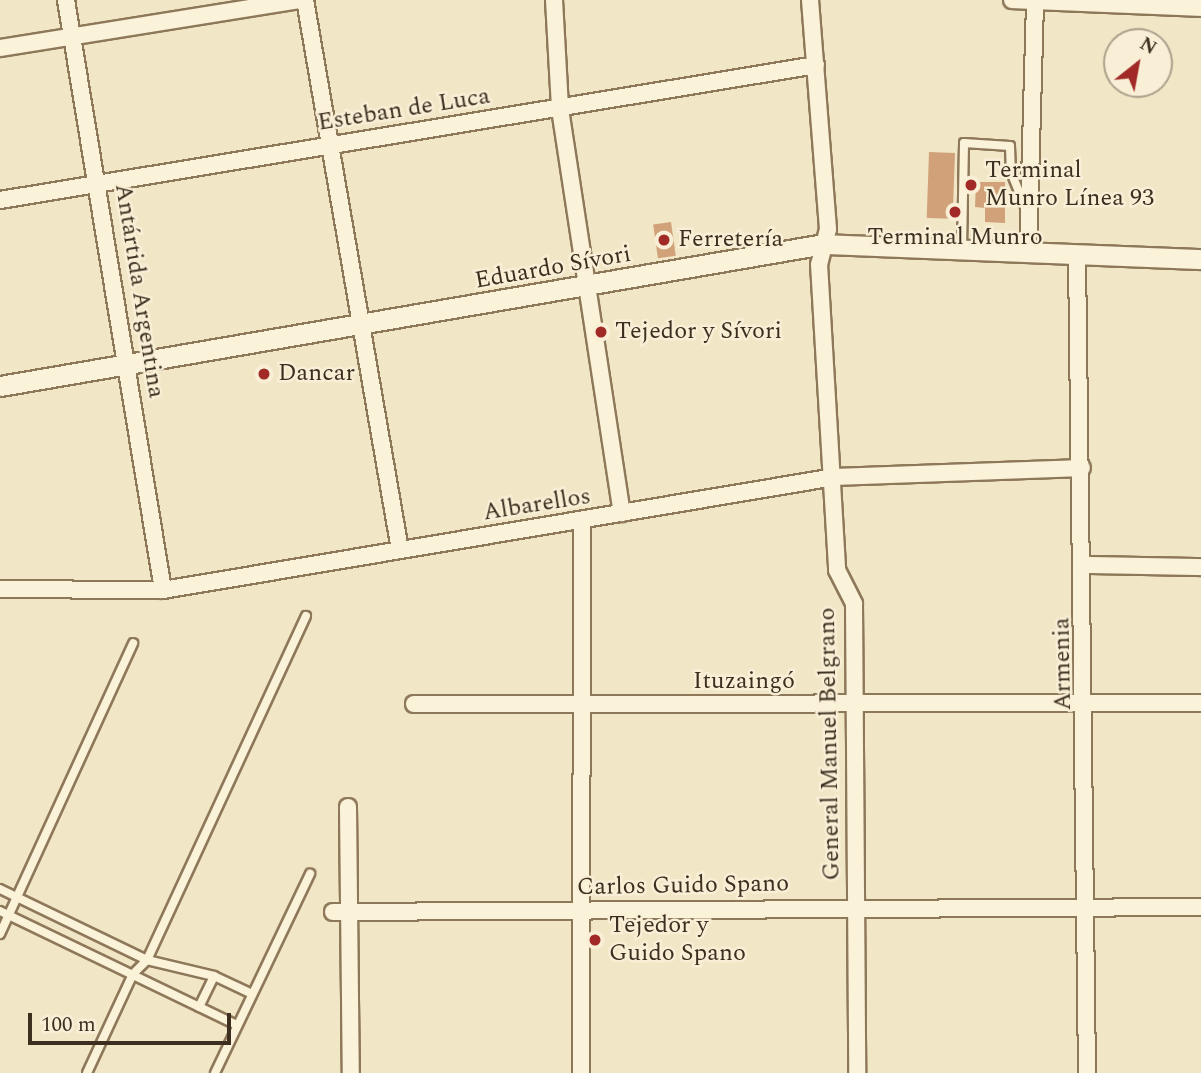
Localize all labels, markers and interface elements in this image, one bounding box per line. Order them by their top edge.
north arrow [1103,28,1173,98]
text: N [1134,30,1162,63]
street label: Esteban de Luca [316,82,492,138]
place label: Terminal Munro Línea 93 [985,157,1154,213]
marker: Terminal Munro Línea 93 [963,177,979,193]
street label: Antártida Argentina [108,182,170,400]
marker: Terminal Munro [947,204,963,220]
place label: Terminal Munro [867,224,1043,252]
place label: Ferretería [678,226,783,254]
marker: Ferretería [656,232,672,248]
street label: Eduardo Sívori [473,240,633,296]
place label: Tejedor y Sívori [615,318,782,346]
marker: Tejedor y Sívori [593,324,609,340]
place label: Dancar [278,360,355,388]
marker: Dancar [256,366,272,382]
street label: Albarellos [481,482,593,528]
street label: General Manuel Belgrano [813,607,847,881]
street label: Armenia [1048,617,1078,711]
street label: Ituzaingó [693,668,795,696]
street label: Carlos Guido Spano [577,870,789,902]
place label: Tejedor y Guido Spano [609,912,746,968]
marker: Tejedor y Guido Spano [587,932,603,948]
scale bar [32,1000,234,1044]
text: 100 m [41,1009,96,1041]

